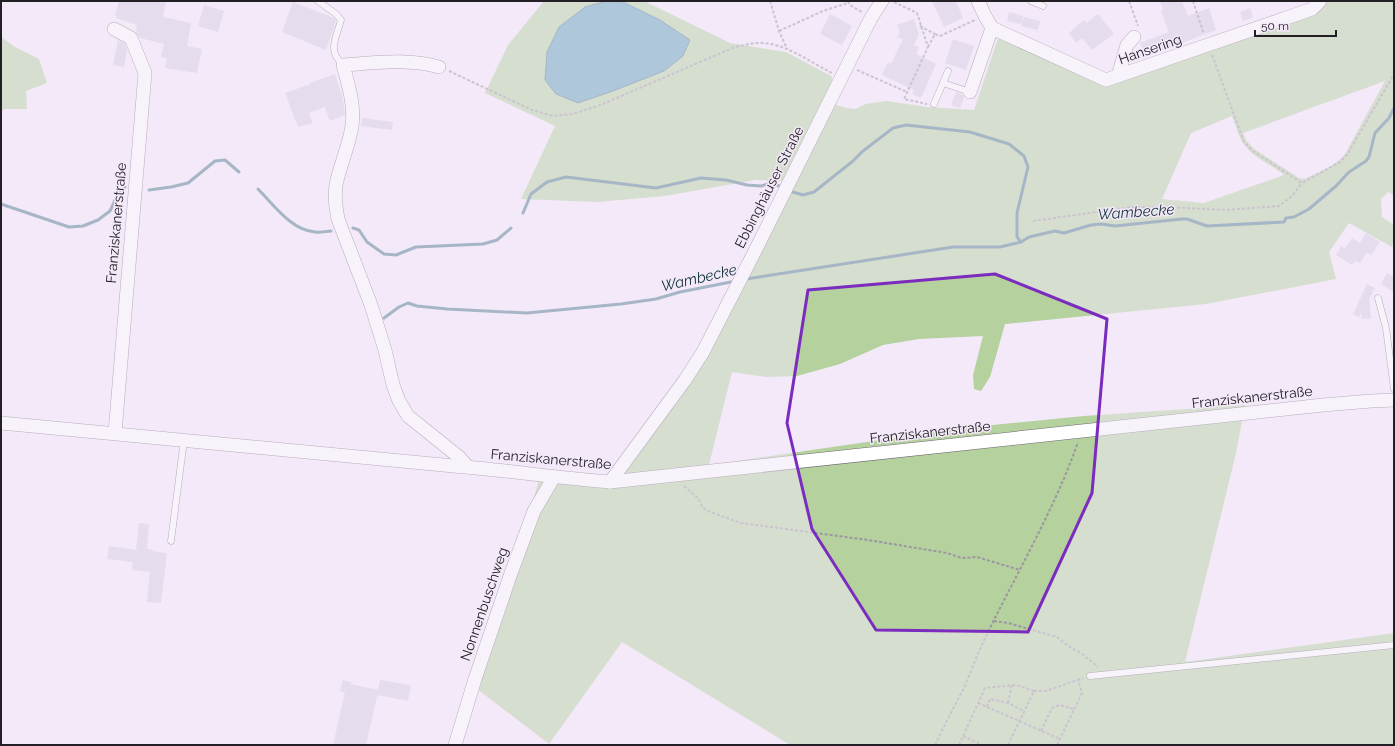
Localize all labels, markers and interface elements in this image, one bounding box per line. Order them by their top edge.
scale bar [1255,12,1336,38]
text: 50 m [1261,19,1289,33]
street label: Hansering [1116,31,1184,67]
street label: Ebbinghäuser Straße [731,123,807,251]
street label: Franziskanerstraße [103,162,129,284]
water label: Wambecke [1097,200,1175,224]
water label: Wambecke [659,261,739,295]
street label: Franziskanerstraße [1191,383,1313,411]
street label: Franziskanerstraße [869,418,991,446]
street label: Franziskanerstraße [490,446,612,472]
street label: Nonnenbuschweg [457,545,511,663]

